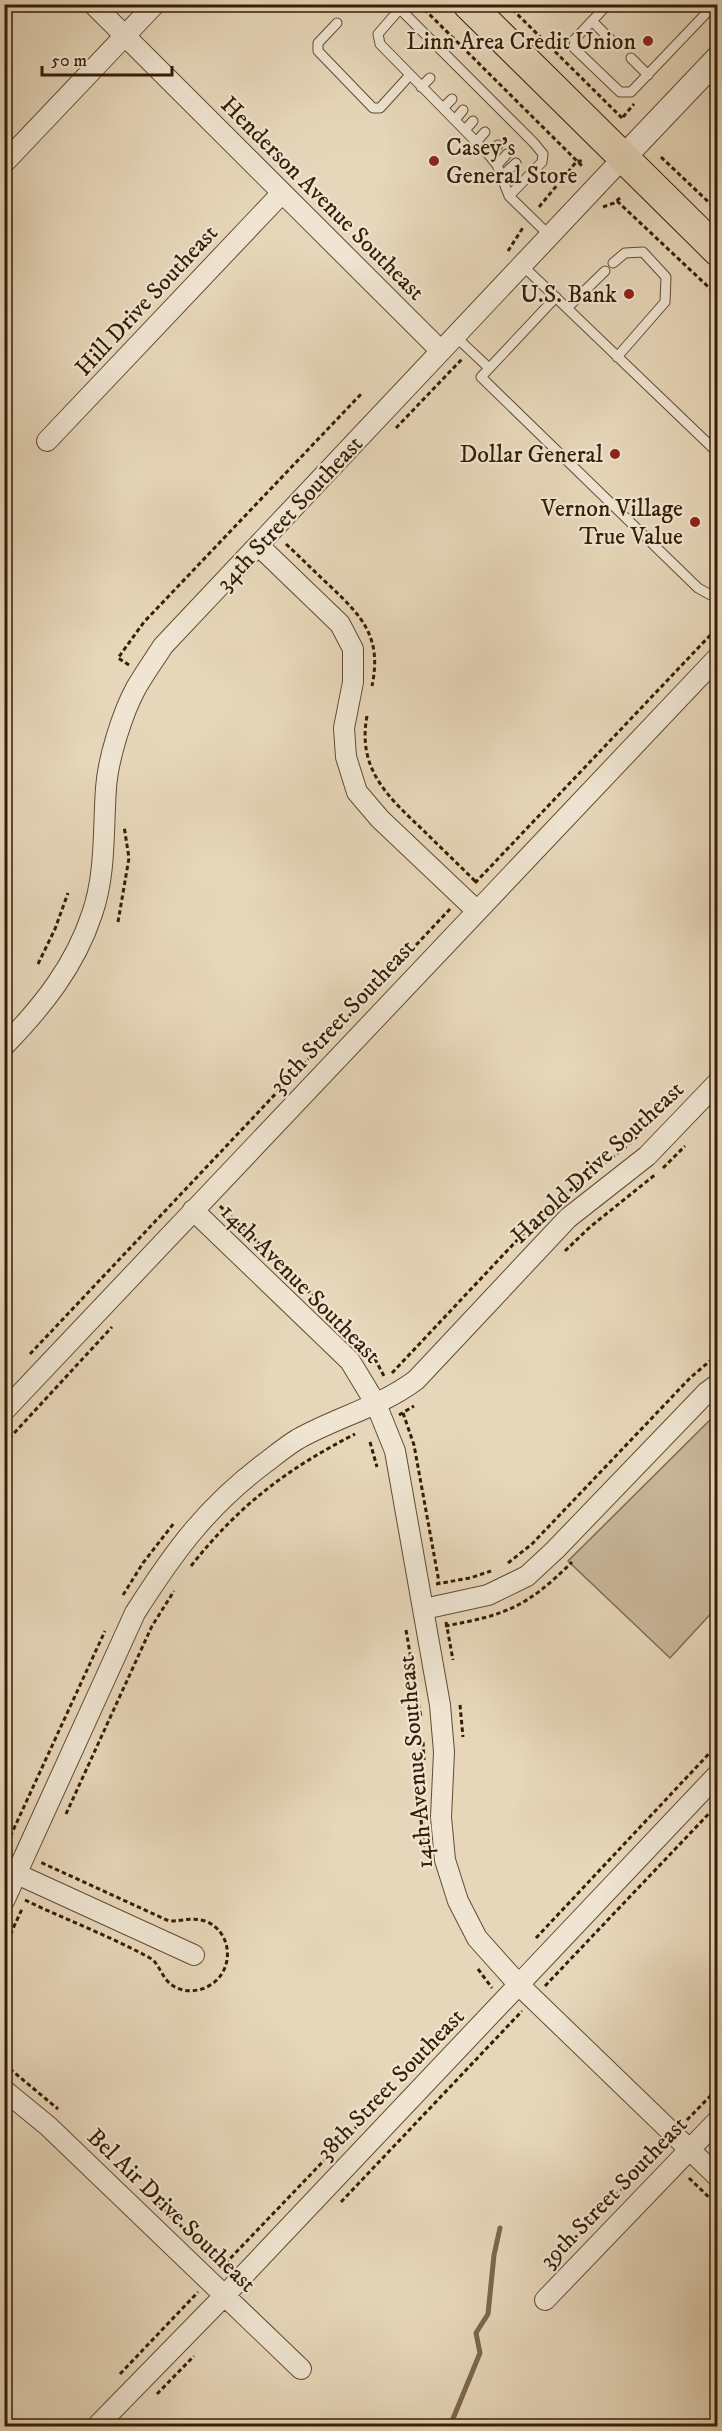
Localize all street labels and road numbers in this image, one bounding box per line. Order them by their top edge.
street label: Henderson Avenue Southeast [214,90,431,307]
street label: Hill Drive Southeast [69,218,225,383]
street label: 34th Street Southeast [210,429,370,598]
street label: 36th Street Southeast [263,933,422,1100]
street label: Harold Drive Southeast [505,1075,691,1251]
street label: 14th Avenue Southeast [214,1197,387,1370]
street label: 14th Avenue Southeast [392,1654,440,1870]
street label: 38th Street Southeast [310,2002,471,2167]
street label: 39th Street Southeast [533,2110,694,2275]
street label: Bel Air Drive Southeast [81,2122,262,2299]

